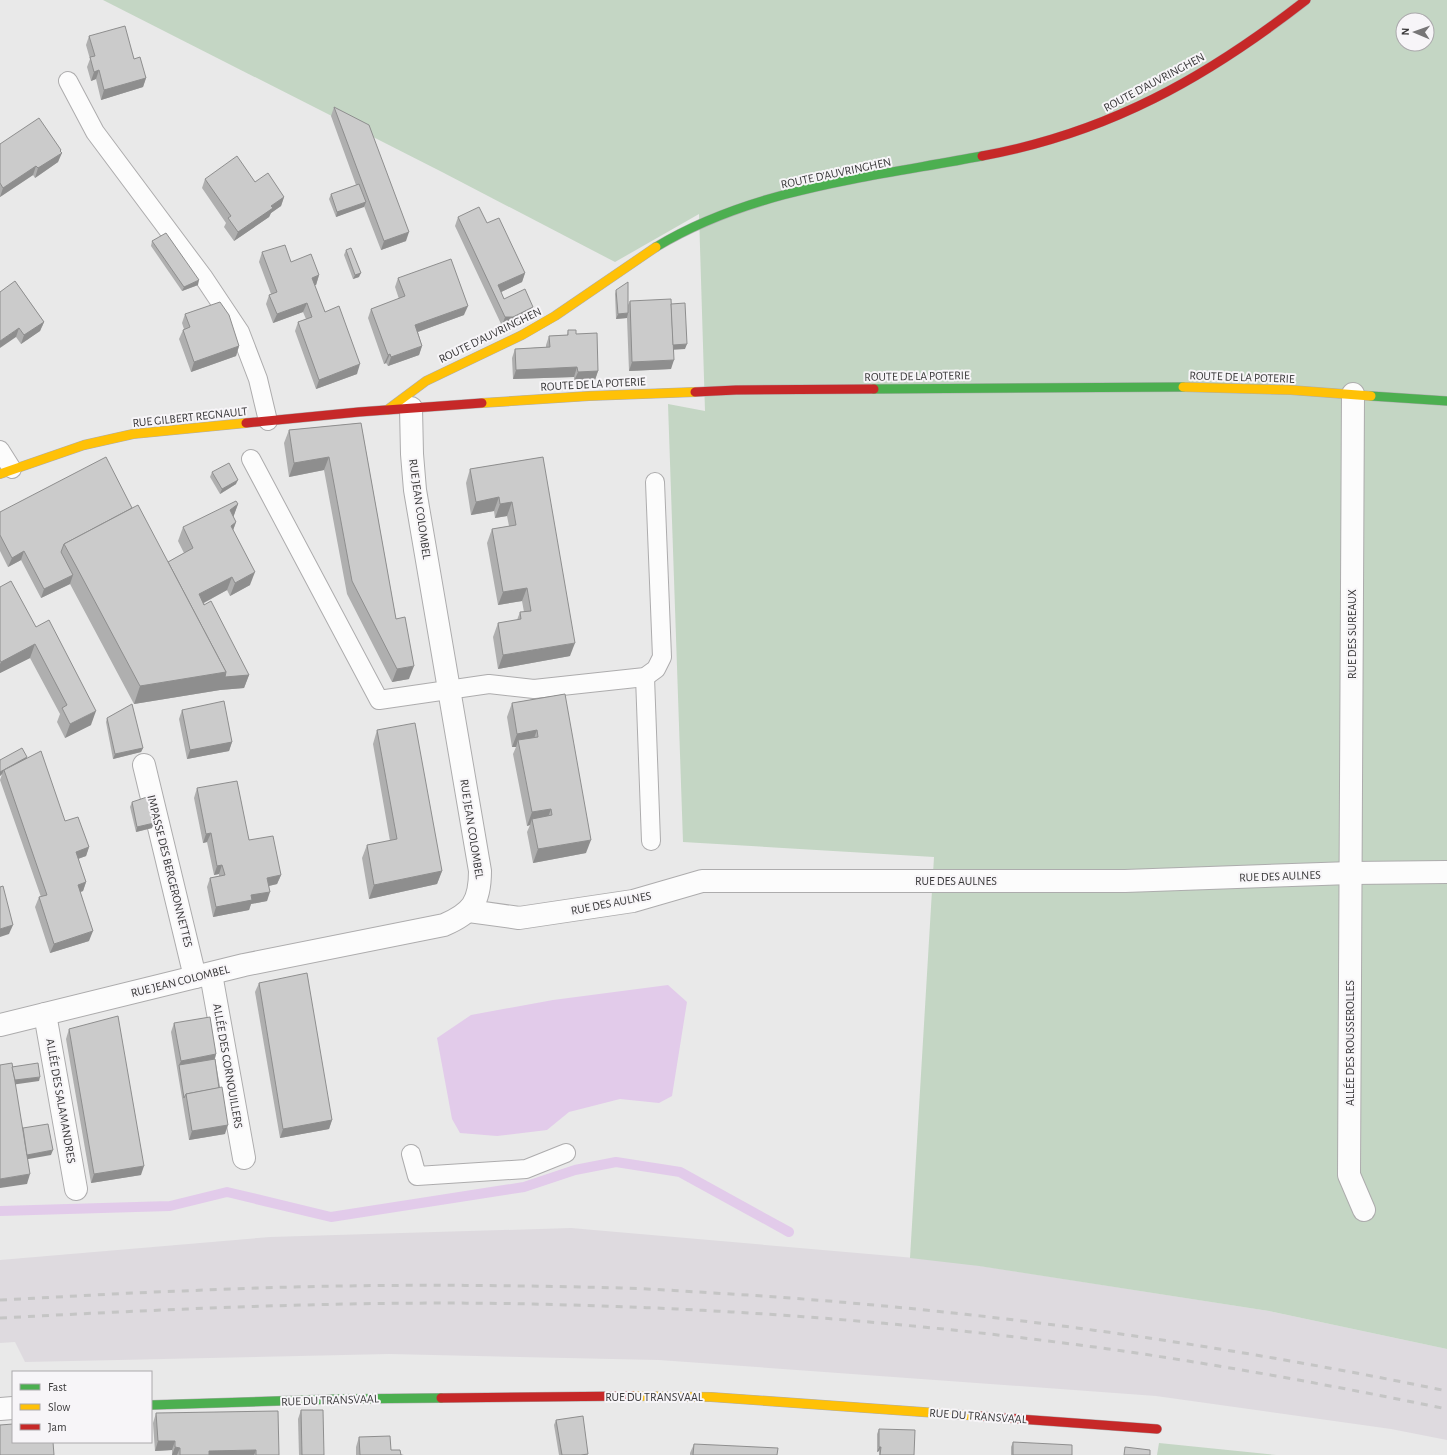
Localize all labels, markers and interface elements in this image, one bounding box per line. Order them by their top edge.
north arrow [1395,12,1435,52]
text: N [1400,28,1411,36]
street label: ROUTE D'AUVRINGHEN [1102,50,1206,114]
street label: ROUTE D'AUVRINGHEN [780,155,892,191]
street label: ROUTE D'AUVRINGHEN [437,305,543,365]
street label: ROUTE DE LA POTERIE [864,369,970,383]
street label: ROUTE DE LA POTERIE [1189,369,1295,385]
street label: ROUTE DE LA POTERIE [540,375,646,393]
street label: RUE GILBERT REGNAULT [132,405,248,429]
street label: RUE JEAN COLOMBEL [407,458,433,560]
street label: RUE DES SUREAUX [1346,589,1358,679]
street label: RUE JEAN COLOMBEL [458,778,486,880]
street label: IMPASSE DES BERGERONNETTES [145,793,195,949]
street label: RUE DES AULNES [1239,869,1321,883]
street label: RUE DES AULNES [915,875,997,887]
street label: RUE DES AULNES [570,889,653,917]
street label: RUE JEAN COLOMBEL [130,963,230,999]
street label: ALLÉE DES ROUSSEROLLES [1343,980,1356,1106]
street label: ALLÉE DES CORNOUILLERS [211,1002,246,1130]
street label: ALLÉE DES SALAMANDRES [44,1037,79,1165]
legend [12,1371,152,1443]
text: Fast [48,1381,67,1393]
street label: RUE DU TRANSVAAL [605,1391,703,1403]
street label: RUE DU TRANSVAAL [281,1392,379,1408]
text: Slow [48,1401,70,1413]
street label: RUE DU TRANSVAAL [929,1407,1027,1425]
text: Jam [48,1421,67,1433]

